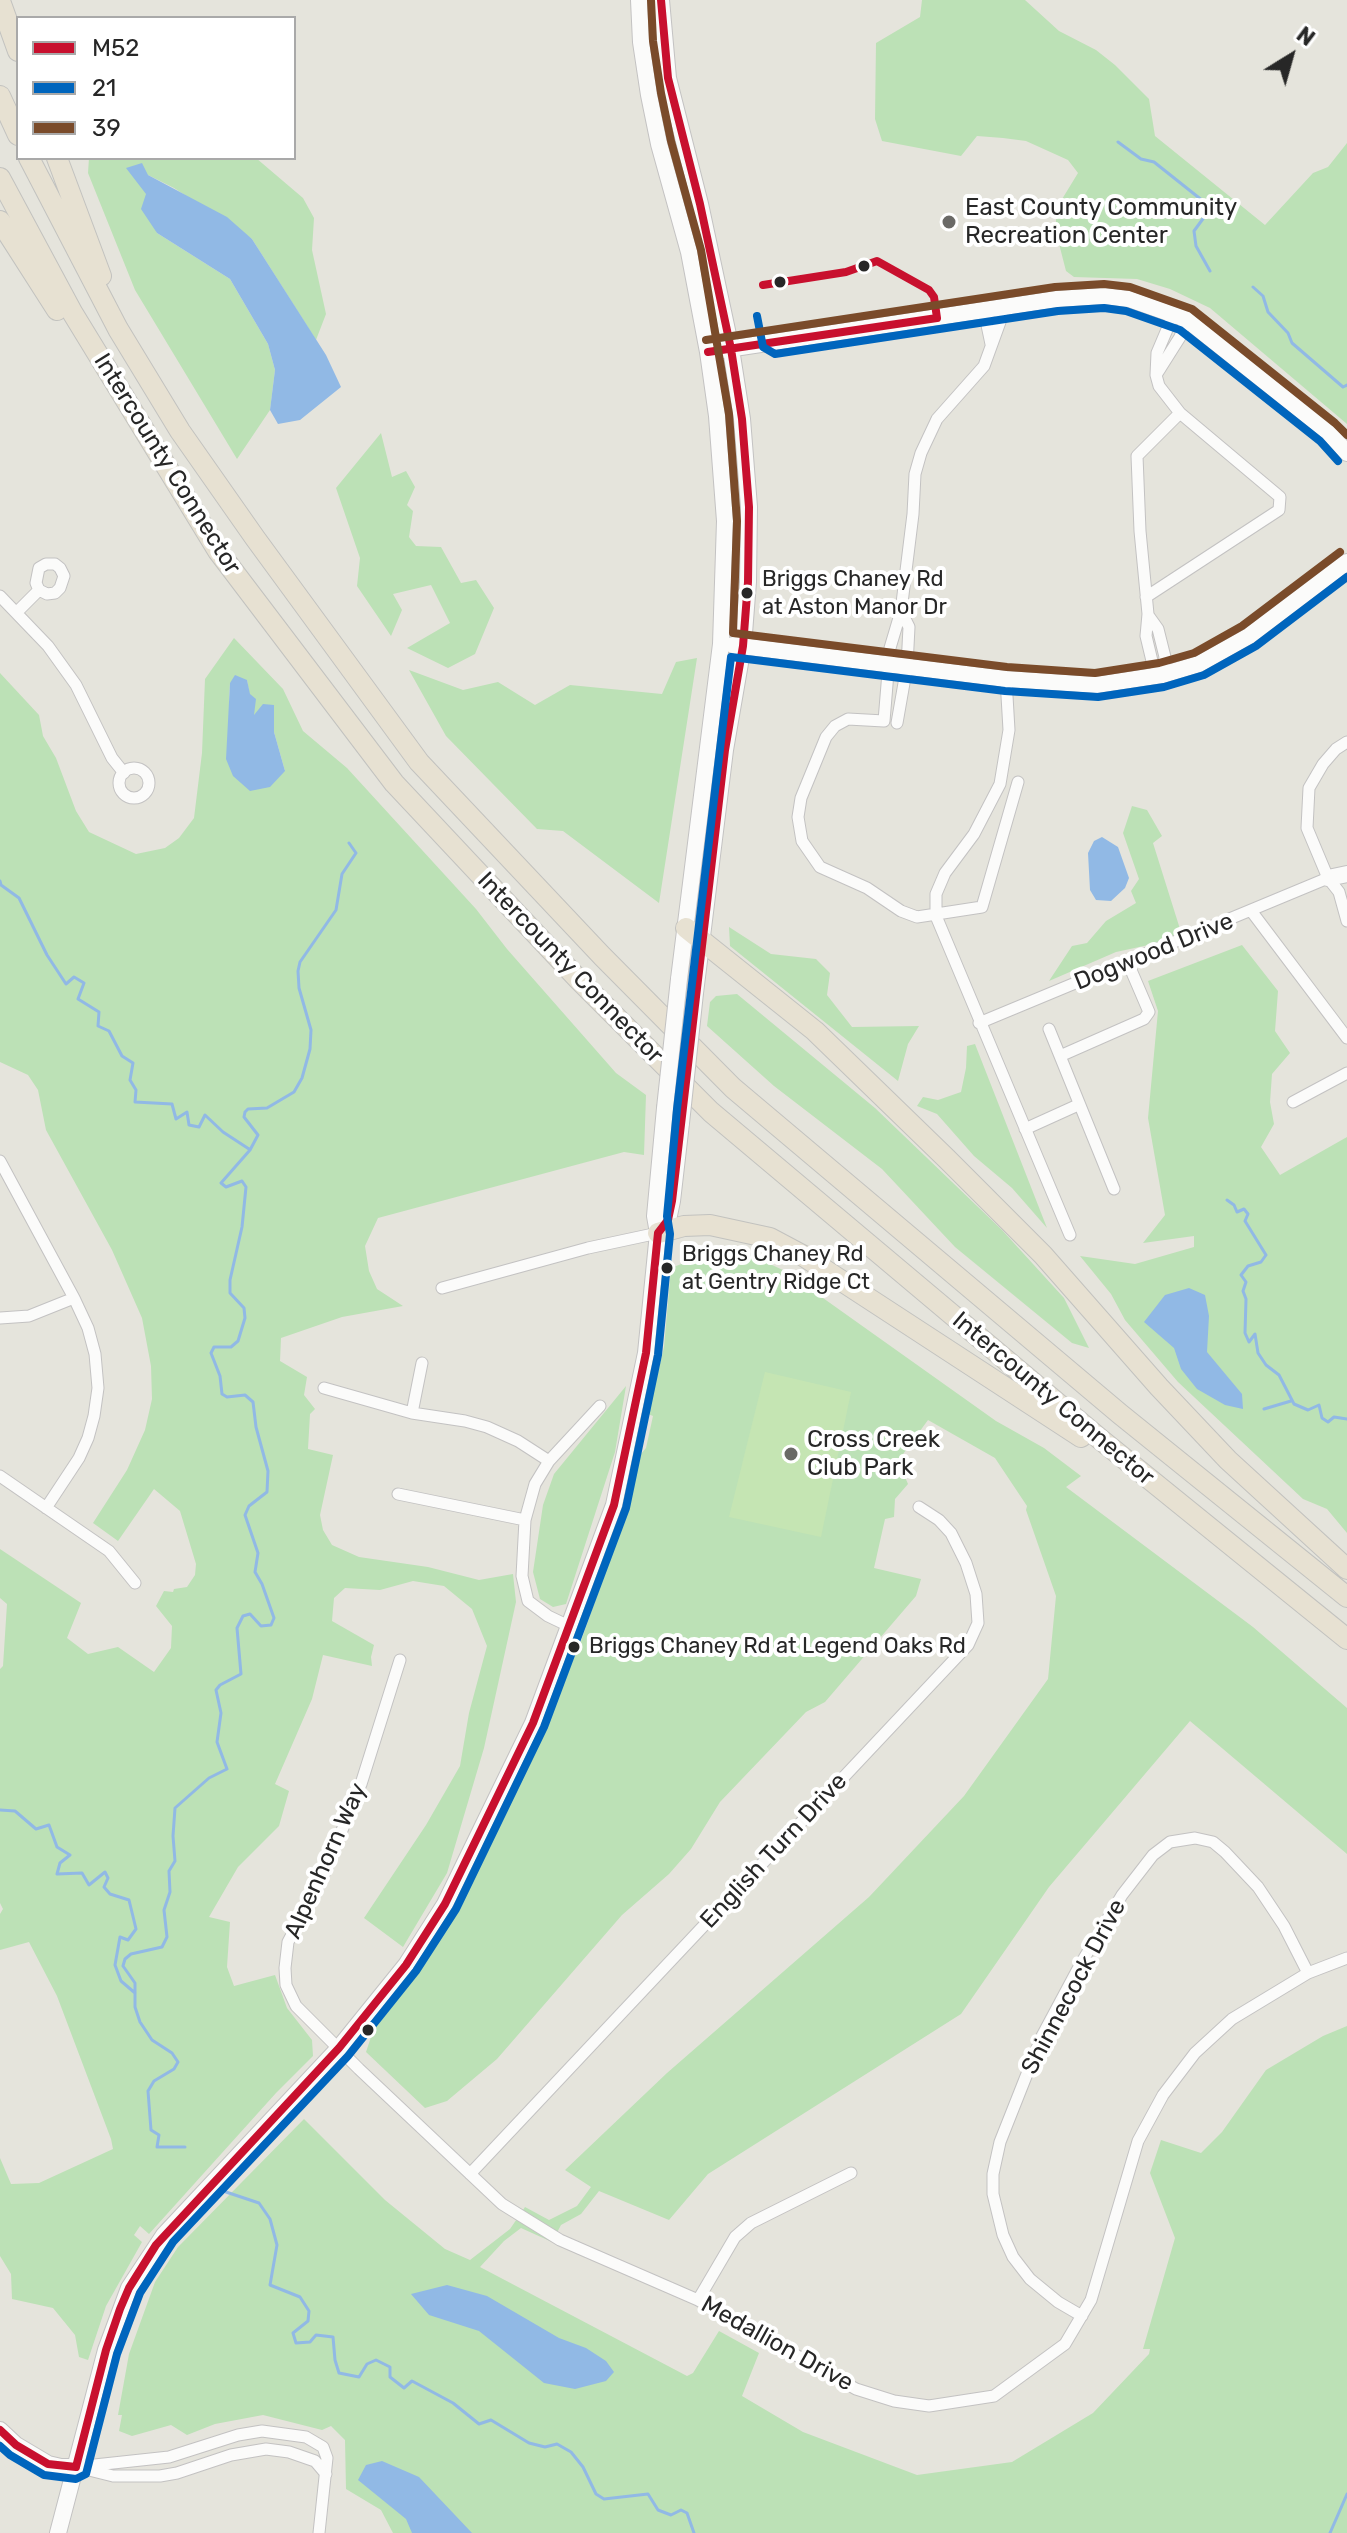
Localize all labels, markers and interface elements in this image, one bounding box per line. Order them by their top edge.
legend [16,16,296,160]
north arrow [1251,16,1331,96]
text: N [1291,21,1320,52]
text: M52 [92,34,139,62]
text: 21 [92,74,116,102]
text: 39 [92,114,121,142]
place label: East County Community Recreation Center [965,194,1237,250]
marker: East County Community Recreation Center [940,213,958,231]
unlabelled marker [856,258,872,274]
unlabelled marker [772,274,788,290]
street label: Intercounty Connector [87,348,247,580]
place label: Briggs Chaney Rd at Aston Manor Dr [762,567,947,618]
marker: Briggs Chaney Rd at Aston Manor Dr [739,585,755,601]
street label: Intercounty Connector [471,866,669,1070]
street label: Dogwood Drive [1070,907,1238,997]
place label: Briggs Chaney Rd at Gentry Ridge Ct [682,1242,870,1294]
marker: Briggs Chaney Rd at Gentry Ridge Ct [659,1260,675,1276]
street label: Intercounty Connector [946,1306,1160,1492]
place label: Cross Creek Club Park [807,1426,940,1482]
marker: Cross Creek Club Park [782,1445,800,1463]
place label: Briggs Chaney Rd at Legend Oaks Rd [589,1634,966,1660]
marker: Briggs Chaney Rd at Legend Oaks Rd [566,1639,582,1655]
street label: English Turn Drive [695,1767,853,1935]
street label: Alpenhorn Way [279,1779,373,1943]
street label: Shinnecock Drive [1016,1895,1132,2079]
unlabelled marker [360,2022,376,2038]
street label: Medallion Drive [696,2290,858,2398]

